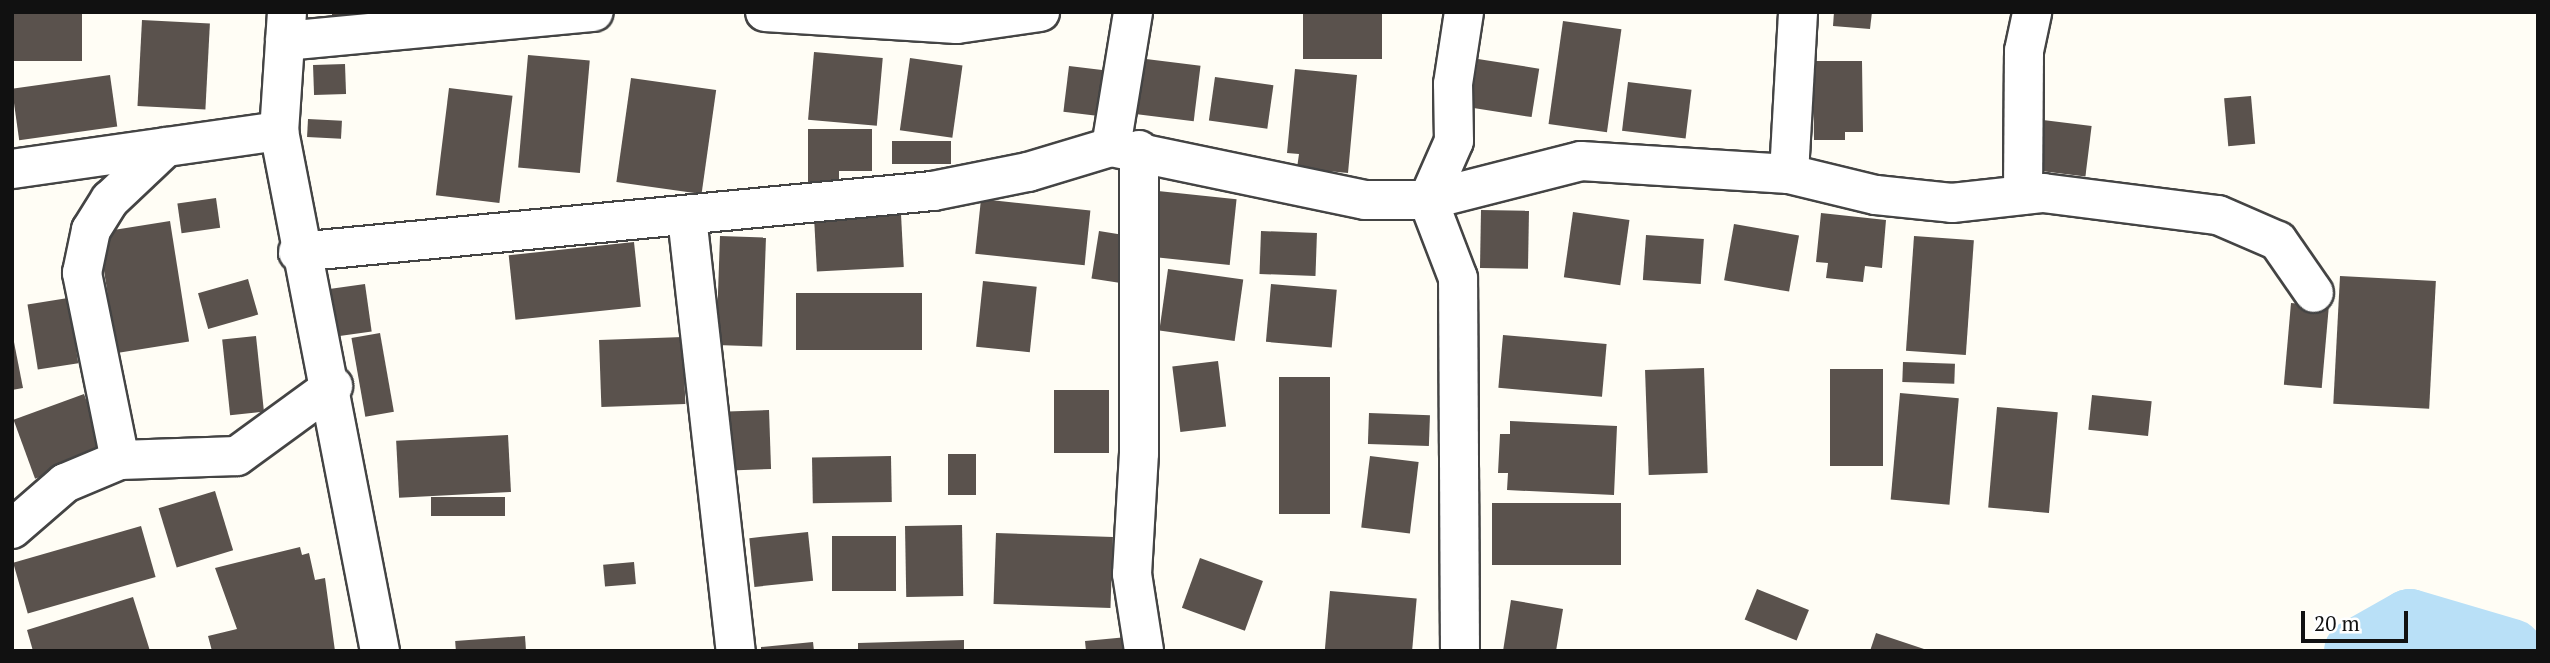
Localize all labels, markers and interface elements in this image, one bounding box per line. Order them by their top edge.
scale bar [2305,596,2412,640]
text: 20 m [2314,609,2360,637]

